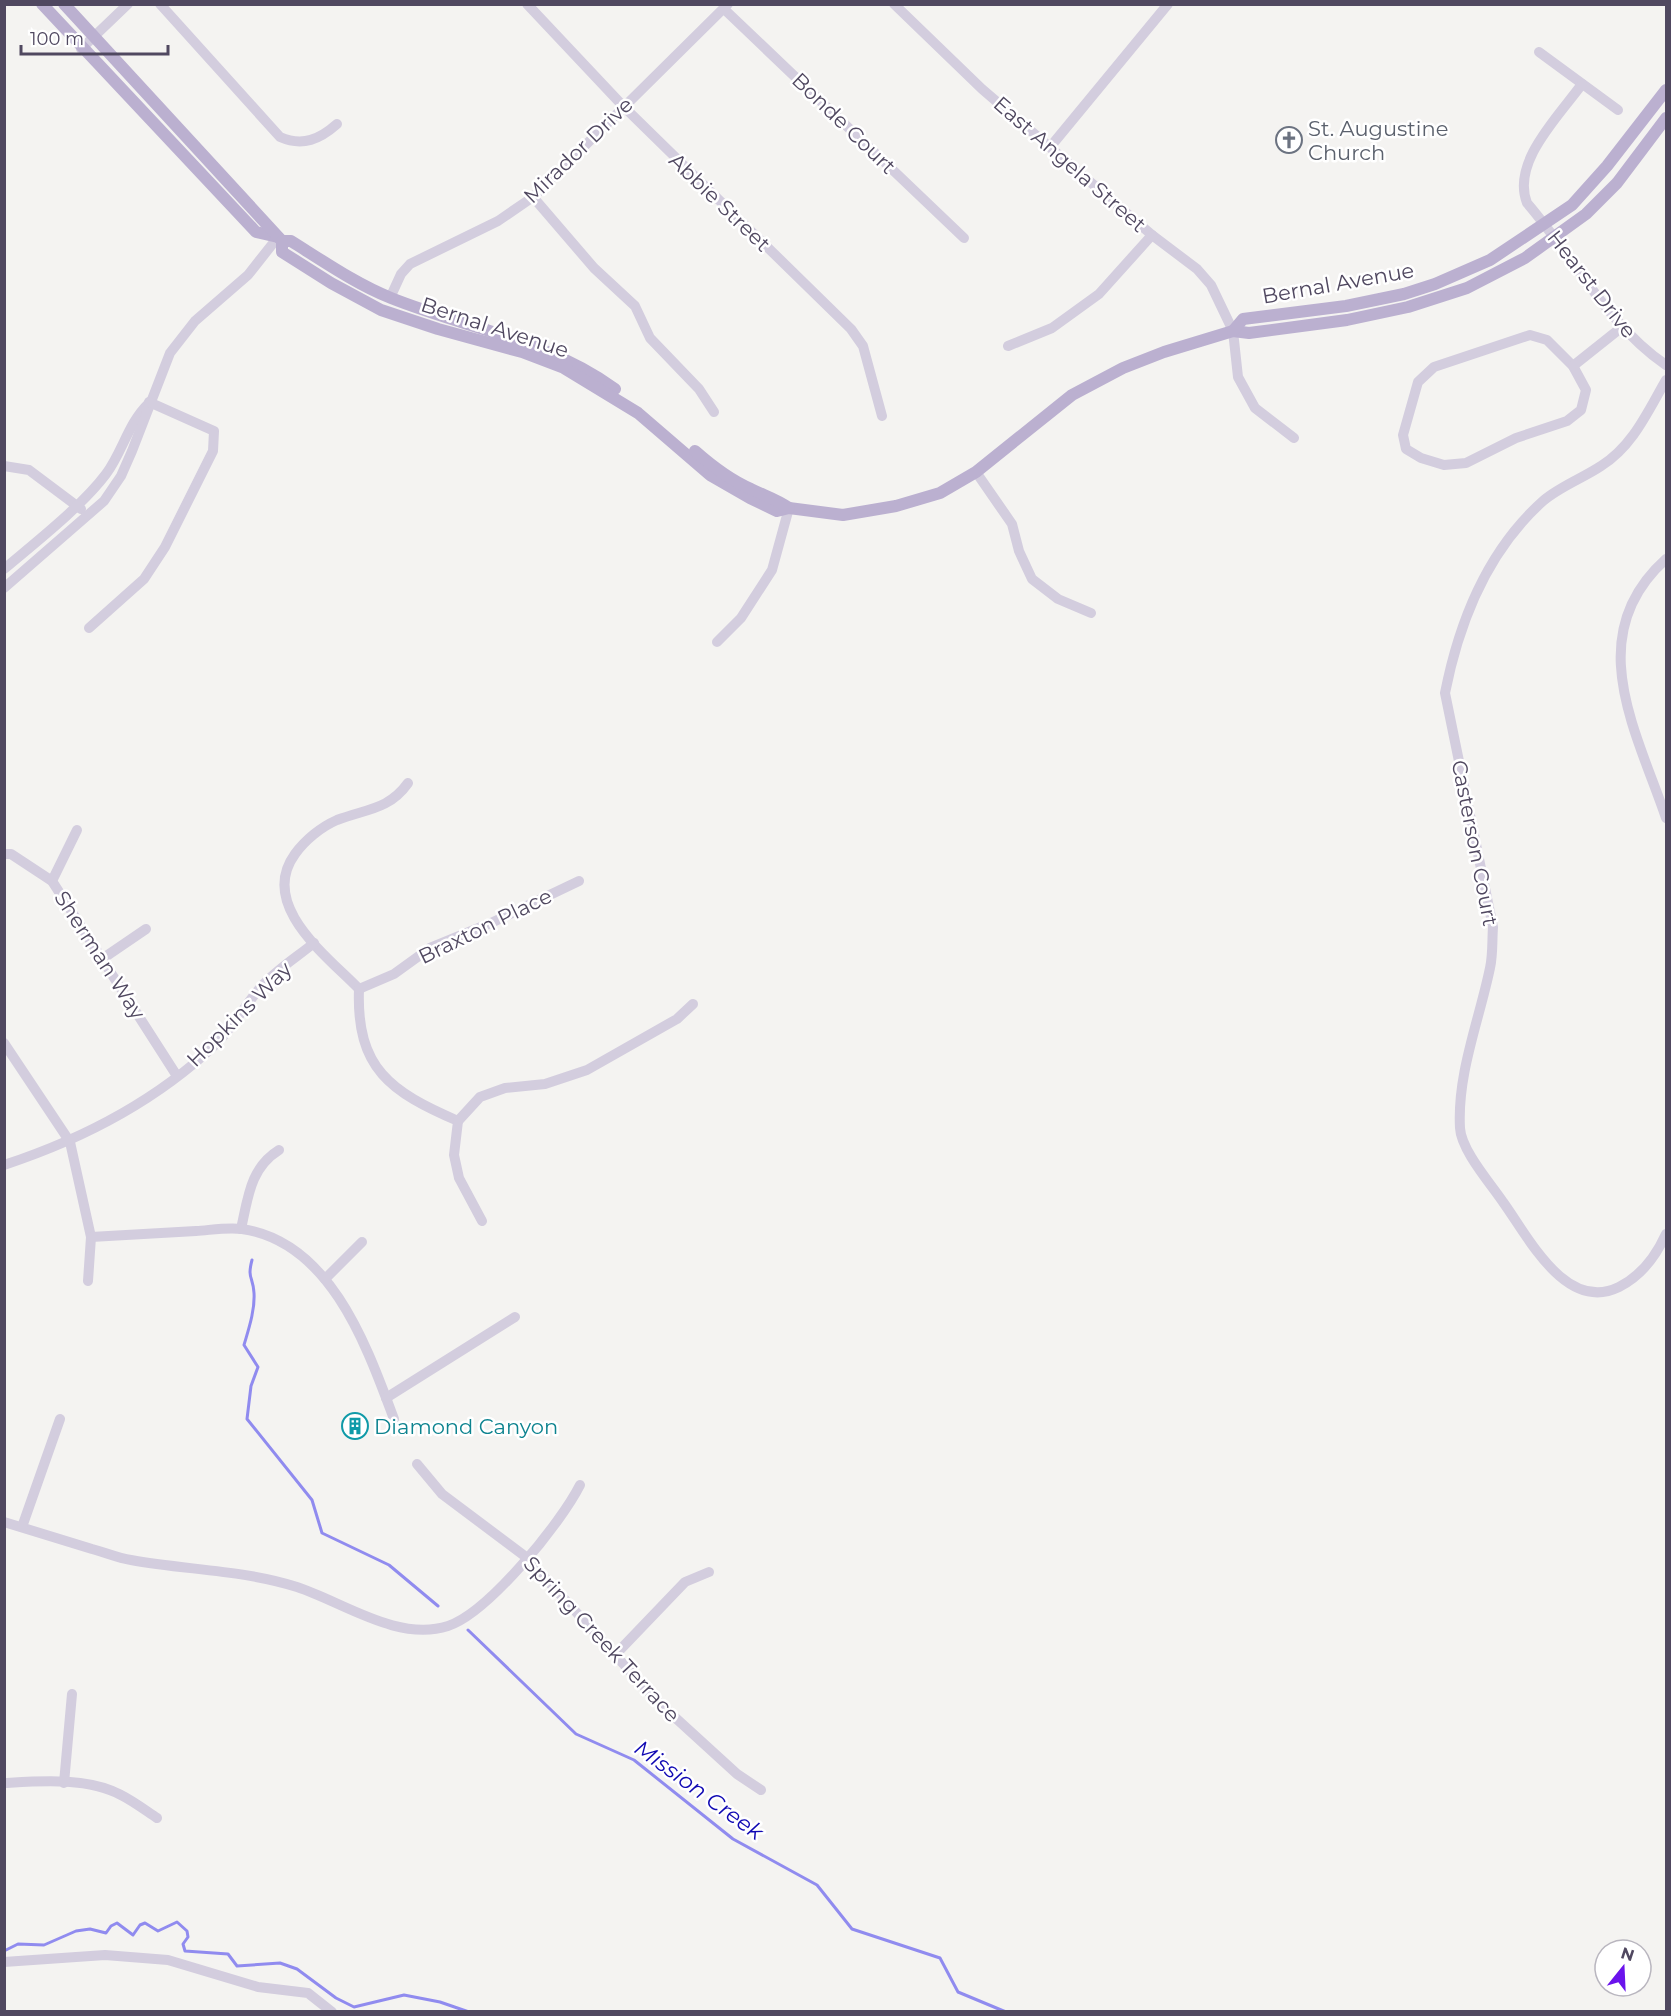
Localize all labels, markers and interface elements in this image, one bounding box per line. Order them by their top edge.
scale bar [21,18,168,56]
text: 100 m [30,28,84,50]
street label: Bonde Court [787,67,901,179]
street label: East Angela Street [989,91,1151,237]
street label: Mirador Drive [518,92,638,208]
place label: St. Augustine Church [1308,116,1448,165]
church icon: St. Augustine Church [1274,125,1304,155]
street label: Abbie Street [664,148,776,256]
street label: Hearst Drive [1542,225,1642,343]
street label: Bernal Avenue [1260,257,1416,309]
street label: Bernal Avenue [418,291,572,363]
street label: Casterson Court [1447,758,1503,928]
street label: Braxton Place [414,883,556,969]
street label: Sherman Way [49,886,151,1024]
street label: Hopkins Way [181,956,297,1072]
building icon: Diamond Canyon [340,1411,370,1441]
place label: Diamond Canyon [374,1414,558,1439]
street label: Spring Creek Terrace [519,1551,685,1727]
water label: Mission Creek [629,1734,769,1846]
north arrow [1593,1938,1653,1998]
text: N [1618,1943,1637,1965]

